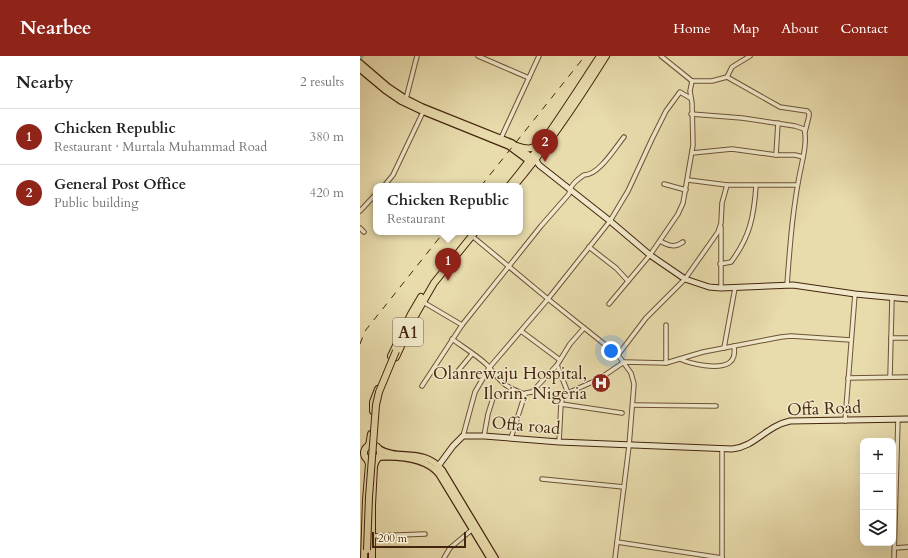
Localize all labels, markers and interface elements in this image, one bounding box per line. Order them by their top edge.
text: Nearbee [20,15,91,41]
text: Home [673,19,711,38]
text: Map [733,19,759,38]
text: About [781,19,818,38]
text: Contact [840,19,888,38]
text: Nearby [16,71,73,94]
text: 2 results [300,73,344,91]
text: Chicken Republic [54,118,176,138]
text: 1 [26,128,32,146]
text: 380 m [310,128,344,146]
pin: 2 [532,129,558,162]
text: Restaurant · Murtala Muhammad Road [54,138,267,156]
text: General Post Office [54,174,186,194]
popup [373,183,523,235]
text: 2 [26,184,32,202]
text: 420 m [310,184,344,202]
text: Chicken Republic [387,190,509,210]
text: Public building [54,194,139,212]
text: Restaurant [387,210,445,228]
pin: 1 [435,248,461,281]
road number: A1 [393,318,423,346]
your location [601,341,621,361]
place label: Olanrewaju Hospital, Ilorin, Nigeria [433,362,588,405]
hospital icon: Olanrewaju Hospital, Ilorin, Nigeria [590,372,612,394]
street label: Offa Road [787,396,861,421]
street label: Offa road [491,411,561,440]
map controls [860,438,896,546]
button: + [860,438,896,474]
button: − [860,474,896,510]
button: layers [860,510,896,546]
scale bar [372,530,466,549]
text: 200 m [378,531,407,546]

